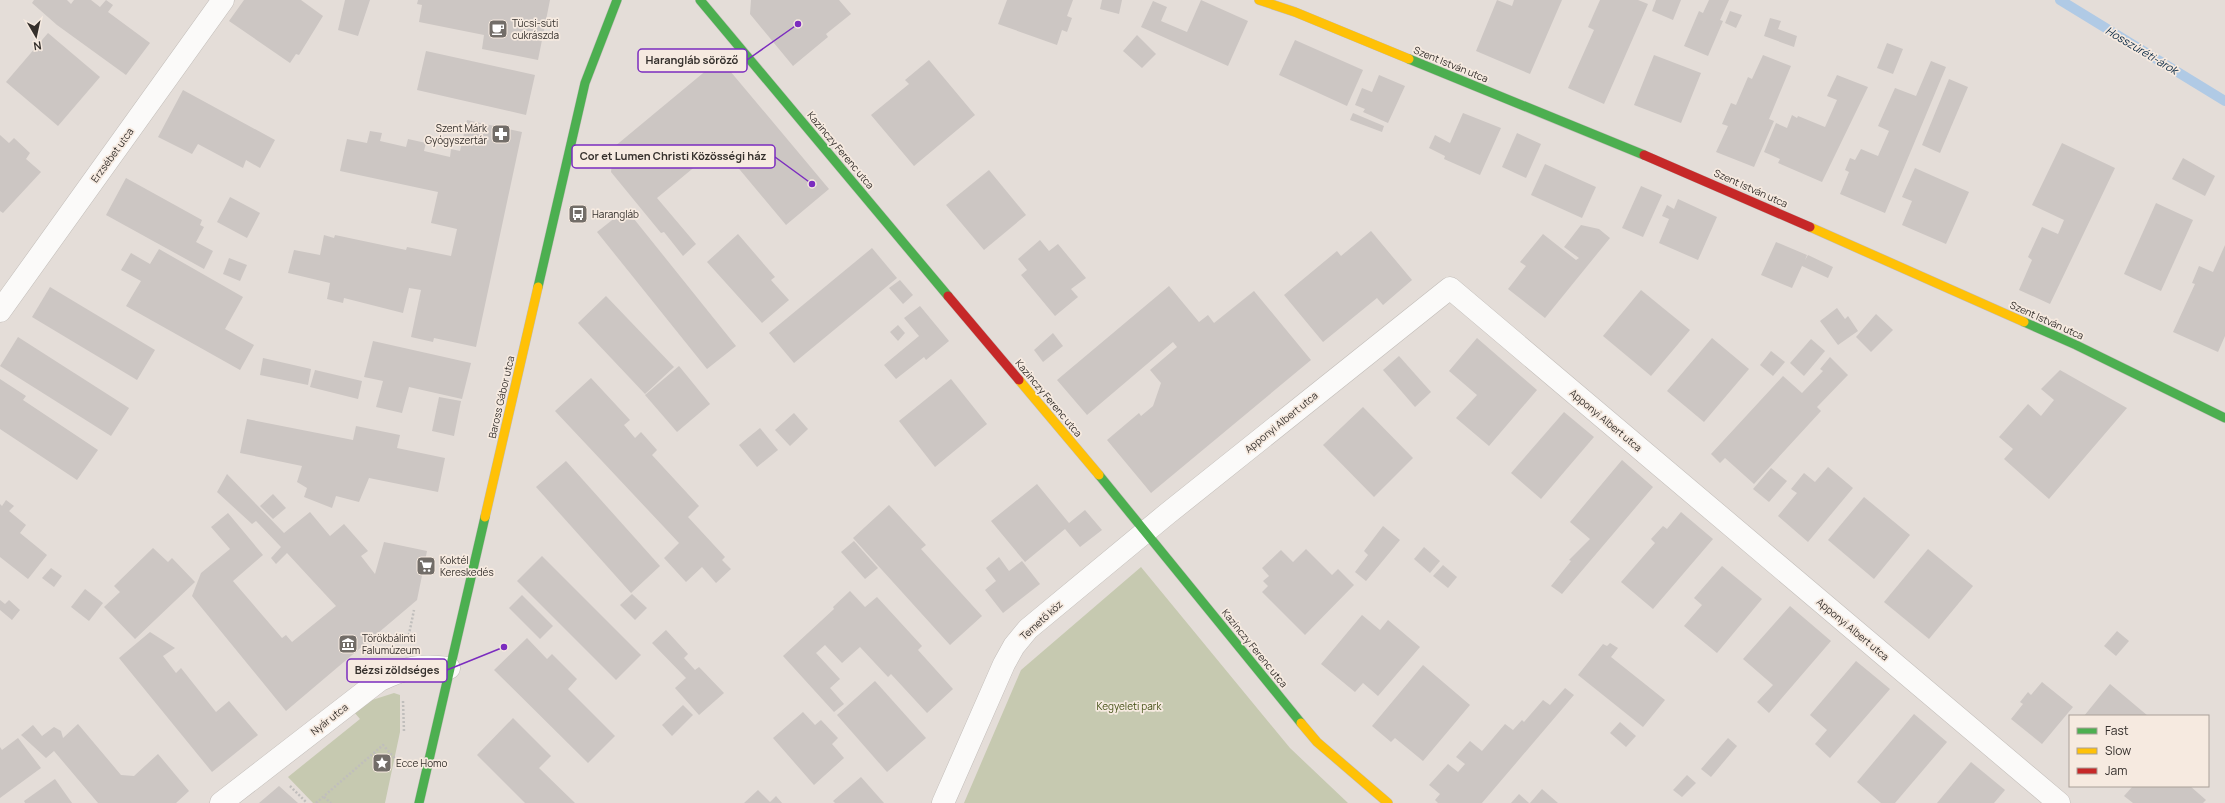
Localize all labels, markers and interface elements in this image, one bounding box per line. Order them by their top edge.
north arrow [16,16,56,56]
place label: Tücsi-süti cukrászda [512,16,559,42]
cafe icon: Tücsi-süti cukrászda [487,18,509,40]
water label: Hosszúréti-árok [2103,23,2182,78]
text: N [32,38,43,54]
street label: Szent István utca [1412,43,1490,85]
callout: Harangláb söröző [638,49,747,72]
text: Harangláb söröző [646,52,739,67]
street label: Kazinczy Ferenc utca [804,108,878,192]
place label: Szent Márk Gyógyszertár [425,121,488,147]
pharmacy icon: Szent Márk Gyógyszertár [490,123,512,145]
street label: Erzsébet utca [87,125,137,185]
callout: Cor et Lumen Christi Közösségi ház [572,145,775,168]
text: Cor et Lumen Christi Közösségi ház [580,148,766,163]
street label: Szent István utca [1712,165,1790,211]
bus stop icon: Harangláb [567,203,589,225]
place label: Harangláb [592,207,639,221]
street label: Szent István utca [2008,297,2086,343]
street label: Baross Gábor utca [485,354,517,440]
street label: Kazinczy Ferenc utca [1012,356,1086,440]
street label: Apponyi Albert utca [1567,386,1645,454]
street label: Apponyi Albert utca [1242,388,1320,456]
place label: Koktél Kereskedés [440,553,494,579]
supermarket icon: Koktél Kereskedés [415,555,437,577]
street label: Apponyi Albert utca [1814,595,1892,663]
street label: Temető köz [1017,597,1065,643]
street label: Kazinczy Ferenc utca [1219,606,1291,690]
place label: Törökbálinti Falumúzeum [362,631,420,657]
museum icon: Törökbálinti Falumúzeum [337,633,359,655]
callout: Bézsi zöldséges [347,659,447,682]
text: Bézsi zöldséges [355,662,439,677]
park label: Kegyeleti park [1097,699,1162,713]
street label: Nyár utca [307,700,351,738]
legend [2069,715,2209,787]
text: Fast [2105,722,2129,739]
text: Slow [2105,742,2131,759]
place icon: Ecce Homo [371,752,393,774]
place label: Ecce Homo [396,756,448,770]
text: Jam [2105,762,2127,779]

